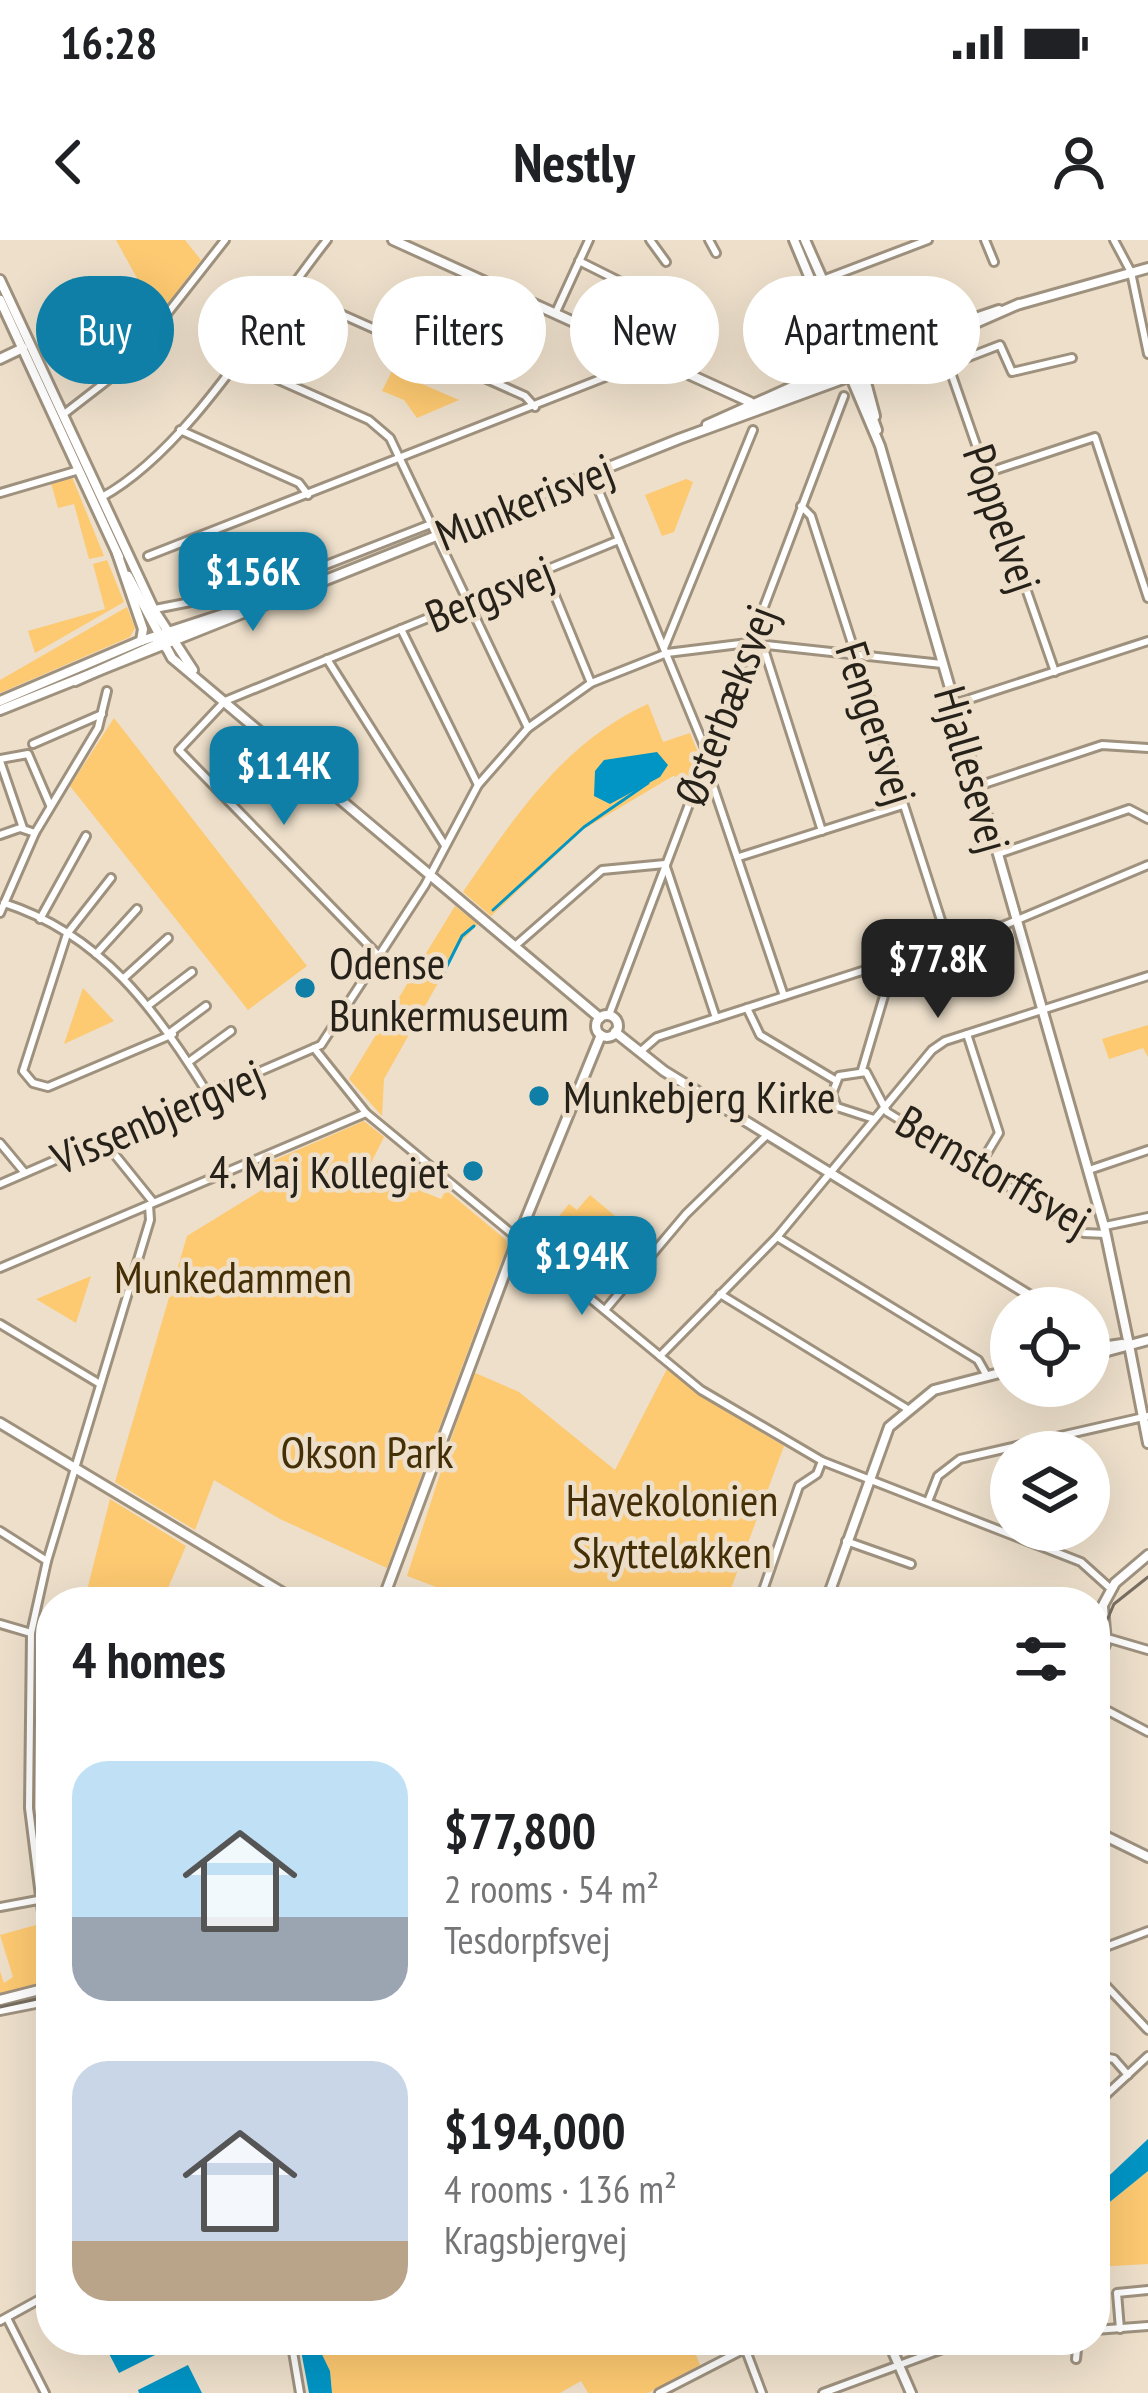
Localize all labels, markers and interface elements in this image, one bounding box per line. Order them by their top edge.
text: 16:28 [60,13,157,71]
text: Nestly [513,127,635,197]
icon: back [36,129,102,195]
icon: person [1046,129,1112,195]
chip: Buy [36,276,174,384]
chip: Rent [198,276,348,384]
chip: Filters [372,276,546,384]
chip: New [570,276,719,384]
chip: Apartment [743,276,980,384]
street label: Poppelvej [951,437,1055,599]
street label: Munkerisvej [427,439,621,563]
pin: $156K [169,532,337,634]
street label: Bergsvej [417,541,561,645]
text: $156K [206,545,300,596]
street label: Østerbæksvej [660,597,790,813]
street label: Fengersvej [823,634,931,812]
street label: Hjallesevej [922,679,1024,859]
pin: $114K [200,726,368,828]
text: $114K [237,739,331,790]
pin: $77.8K [840,919,1036,1021]
text: $77.8K [888,932,988,983]
place label: Odense Bunkermuseum [329,933,569,1043]
marker: Odense Bunkermuseum [292,975,318,1001]
street label: Vissenbjergvej [41,1045,272,1187]
place label: Munkebjerg Kirke [563,1067,836,1125]
marker: Munkebjerg Kirke [526,1083,552,1109]
street label: Bernstorffsvej [886,1091,1102,1249]
place label: 4. Maj Kollegiet [209,1142,450,1200]
marker: 4. Maj Kollegiet [460,1158,486,1184]
pin: $194K [498,1216,666,1318]
text: $194K [535,1229,629,1280]
park label: Munkedammen [114,1247,352,1305]
map controls [990,1287,1110,1551]
button: locate [990,1287,1110,1407]
park label: Okson Park [281,1422,454,1480]
button: layers [990,1431,1110,1551]
park label: Havekolonien Skytteløkken [566,1470,778,1580]
text: 4 homes [72,1626,226,1692]
icon: filters [1008,1626,1074,1692]
text: $77,800 [444,1797,596,1863]
icon: home [168,1809,312,1953]
text: 2 rooms · 54 m² [444,1863,659,1914]
text: Tesdorpfsvej [444,1914,611,1965]
text: $194,000 [444,2097,626,2163]
icon: home [168,2109,312,2253]
text: 4 rooms · 136 m² [444,2163,677,2214]
text: Kragsbjergvej [444,2214,627,2265]

